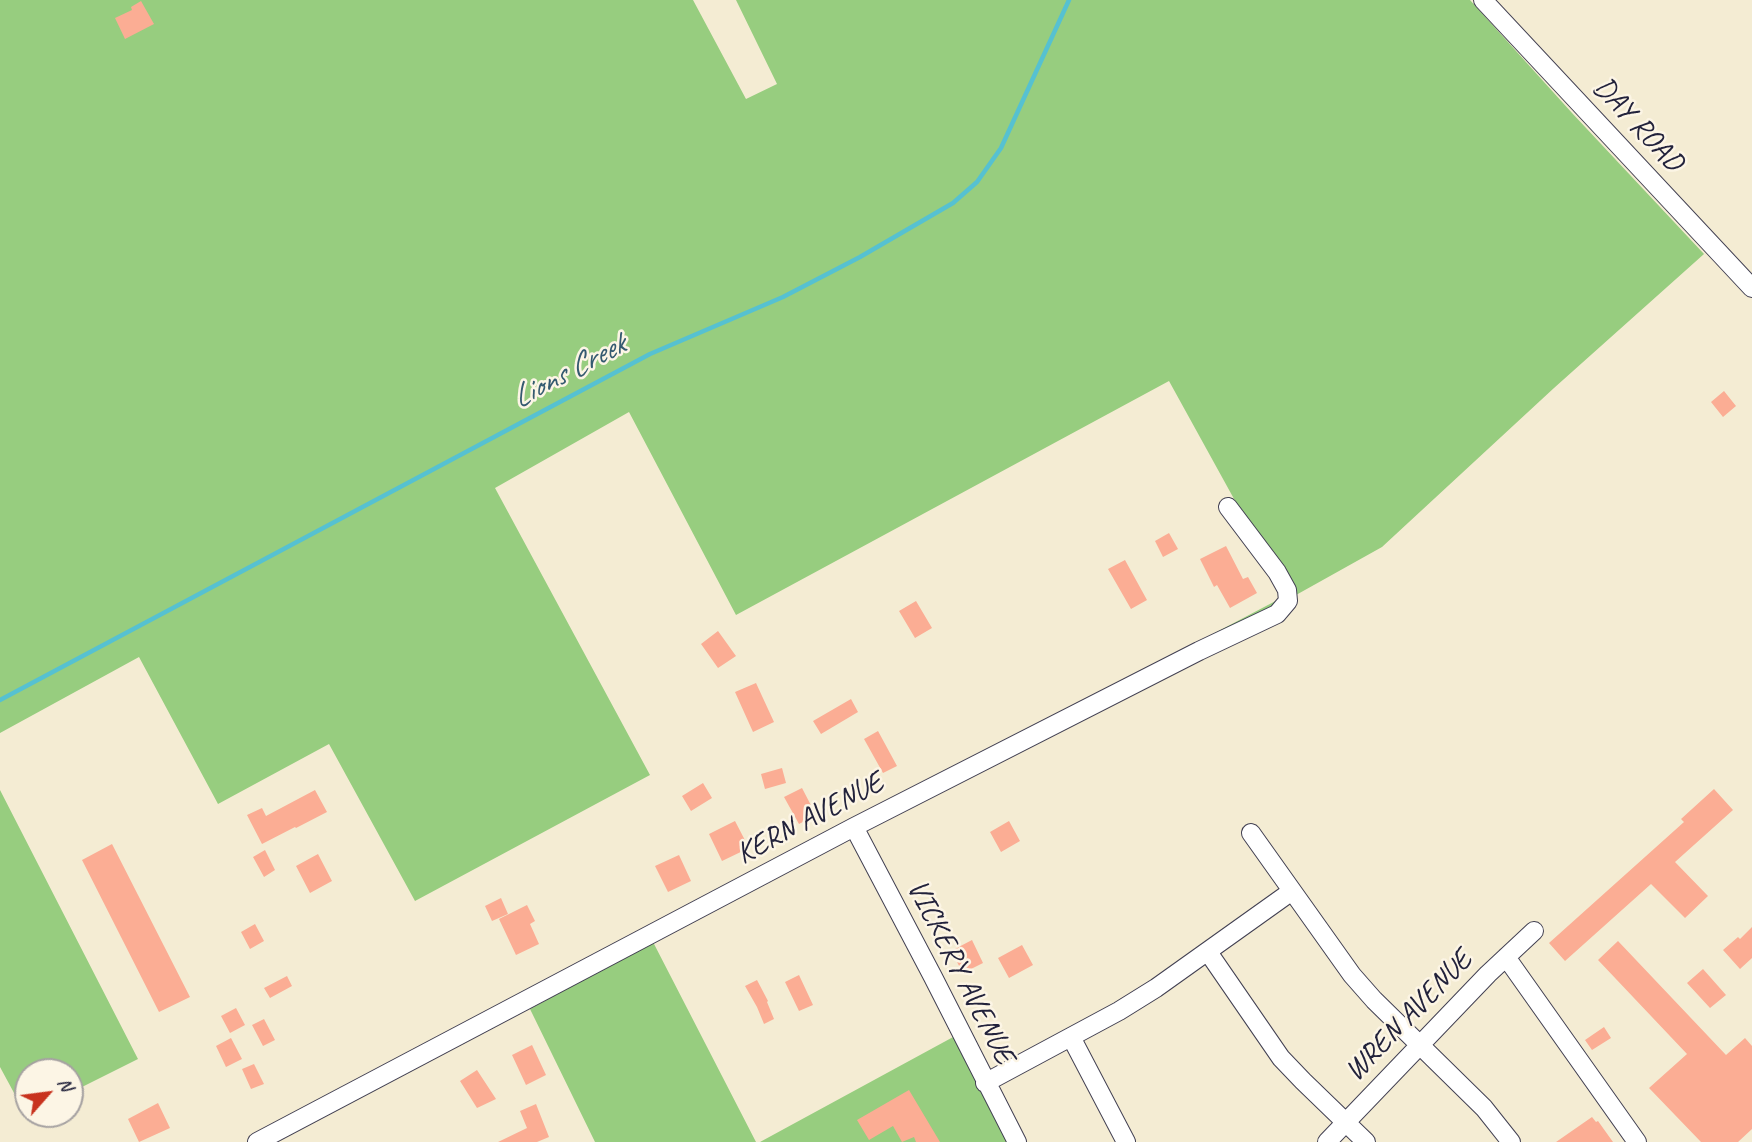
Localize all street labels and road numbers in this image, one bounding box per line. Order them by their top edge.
street label: DAY ROAD [1585,70,1691,180]
street label: KERN AVENUE [730,765,890,873]
street label: VICKERY AVENUE [898,874,1022,1070]
street label: WREN AVENUE [1338,943,1480,1089]

